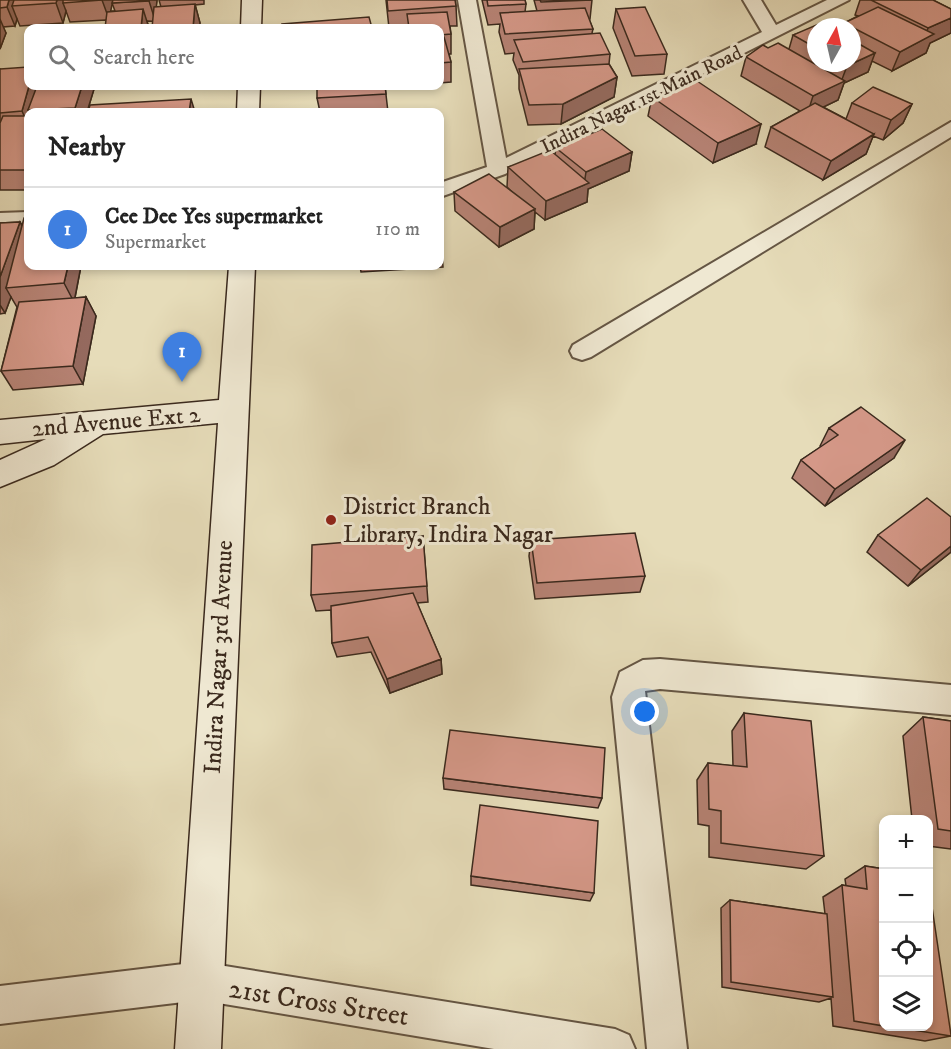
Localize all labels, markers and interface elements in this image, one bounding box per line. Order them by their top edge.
north arrow [807,18,861,72]
search box [24,24,444,90]
icon: search [45,41,78,74]
street label: Indira Nagar 1st Main Road [537,41,747,160]
text: Search here [93,44,195,71]
text: Nearby [48,131,125,164]
text: Cee Dee Yes supermarket [105,203,323,230]
text: 1 [64,217,71,242]
text: 110 m [375,217,420,242]
text: Supermarket [105,230,206,255]
pin: 1 [162,332,201,382]
street label: 2nd Avenue Ext 2 [31,400,202,444]
place label: District Branch Library, Indira Nagar [343,492,553,550]
marker: District Branch Library, Indira Nagar [324,513,338,527]
street label: Indira Nagar 3rd Avenue [198,539,240,775]
your location [630,697,659,726]
map controls [879,815,933,1031]
button: + [879,815,933,869]
button: − [879,869,933,923]
button: locate [879,923,933,977]
street label: 21st Cross Street [226,971,411,1034]
button: layers [879,977,933,1031]

